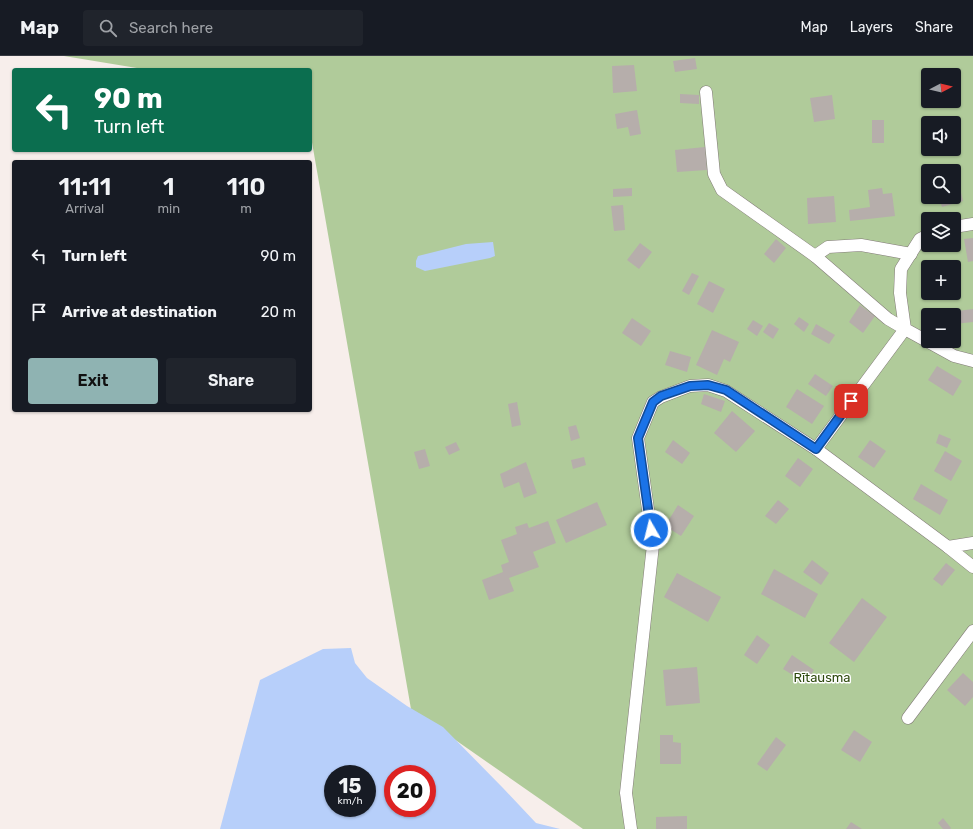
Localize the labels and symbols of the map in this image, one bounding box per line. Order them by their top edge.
north arrow [921,68,961,108]
pin [834,384,868,418]
position arrow [630,509,672,551]
park label: Rītausma [793,670,851,685]
speed limit sign: 20 [384,765,436,817]

